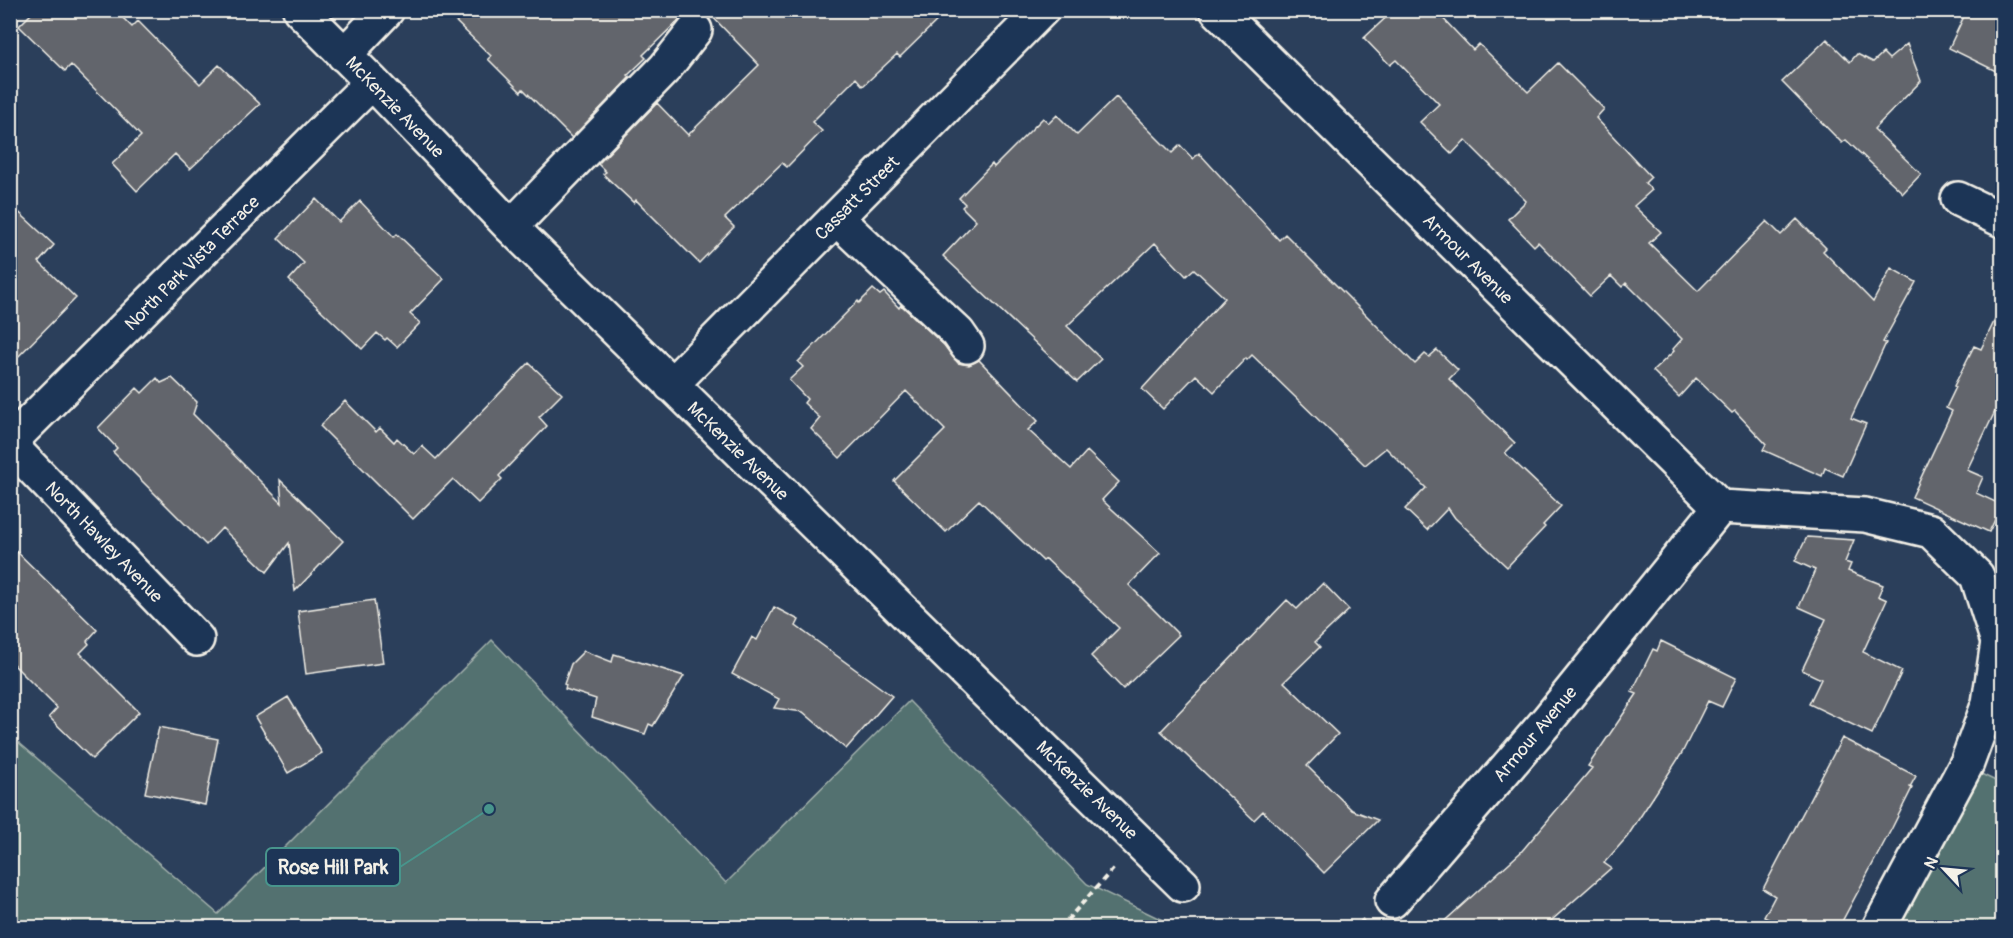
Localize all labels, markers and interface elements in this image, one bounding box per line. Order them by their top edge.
street label: McKenzie Avenue [340,52,449,163]
street label: Cassatt Street [810,151,905,246]
street label: North Park Vista Terrace [120,191,265,336]
street label: Armour Avenue [1418,209,1518,309]
street label: McKenzie Avenue [682,397,793,506]
street label: North Hawley Avenue [40,477,168,608]
street label: Armour Avenue [1488,681,1582,787]
street label: McKenzie Avenue [1031,736,1142,845]
north arrow [1914,839,1974,899]
callout: Rose Hill Park [266,848,400,886]
text: N [1920,853,1943,872]
text: Rose Hill Park [278,855,389,880]

